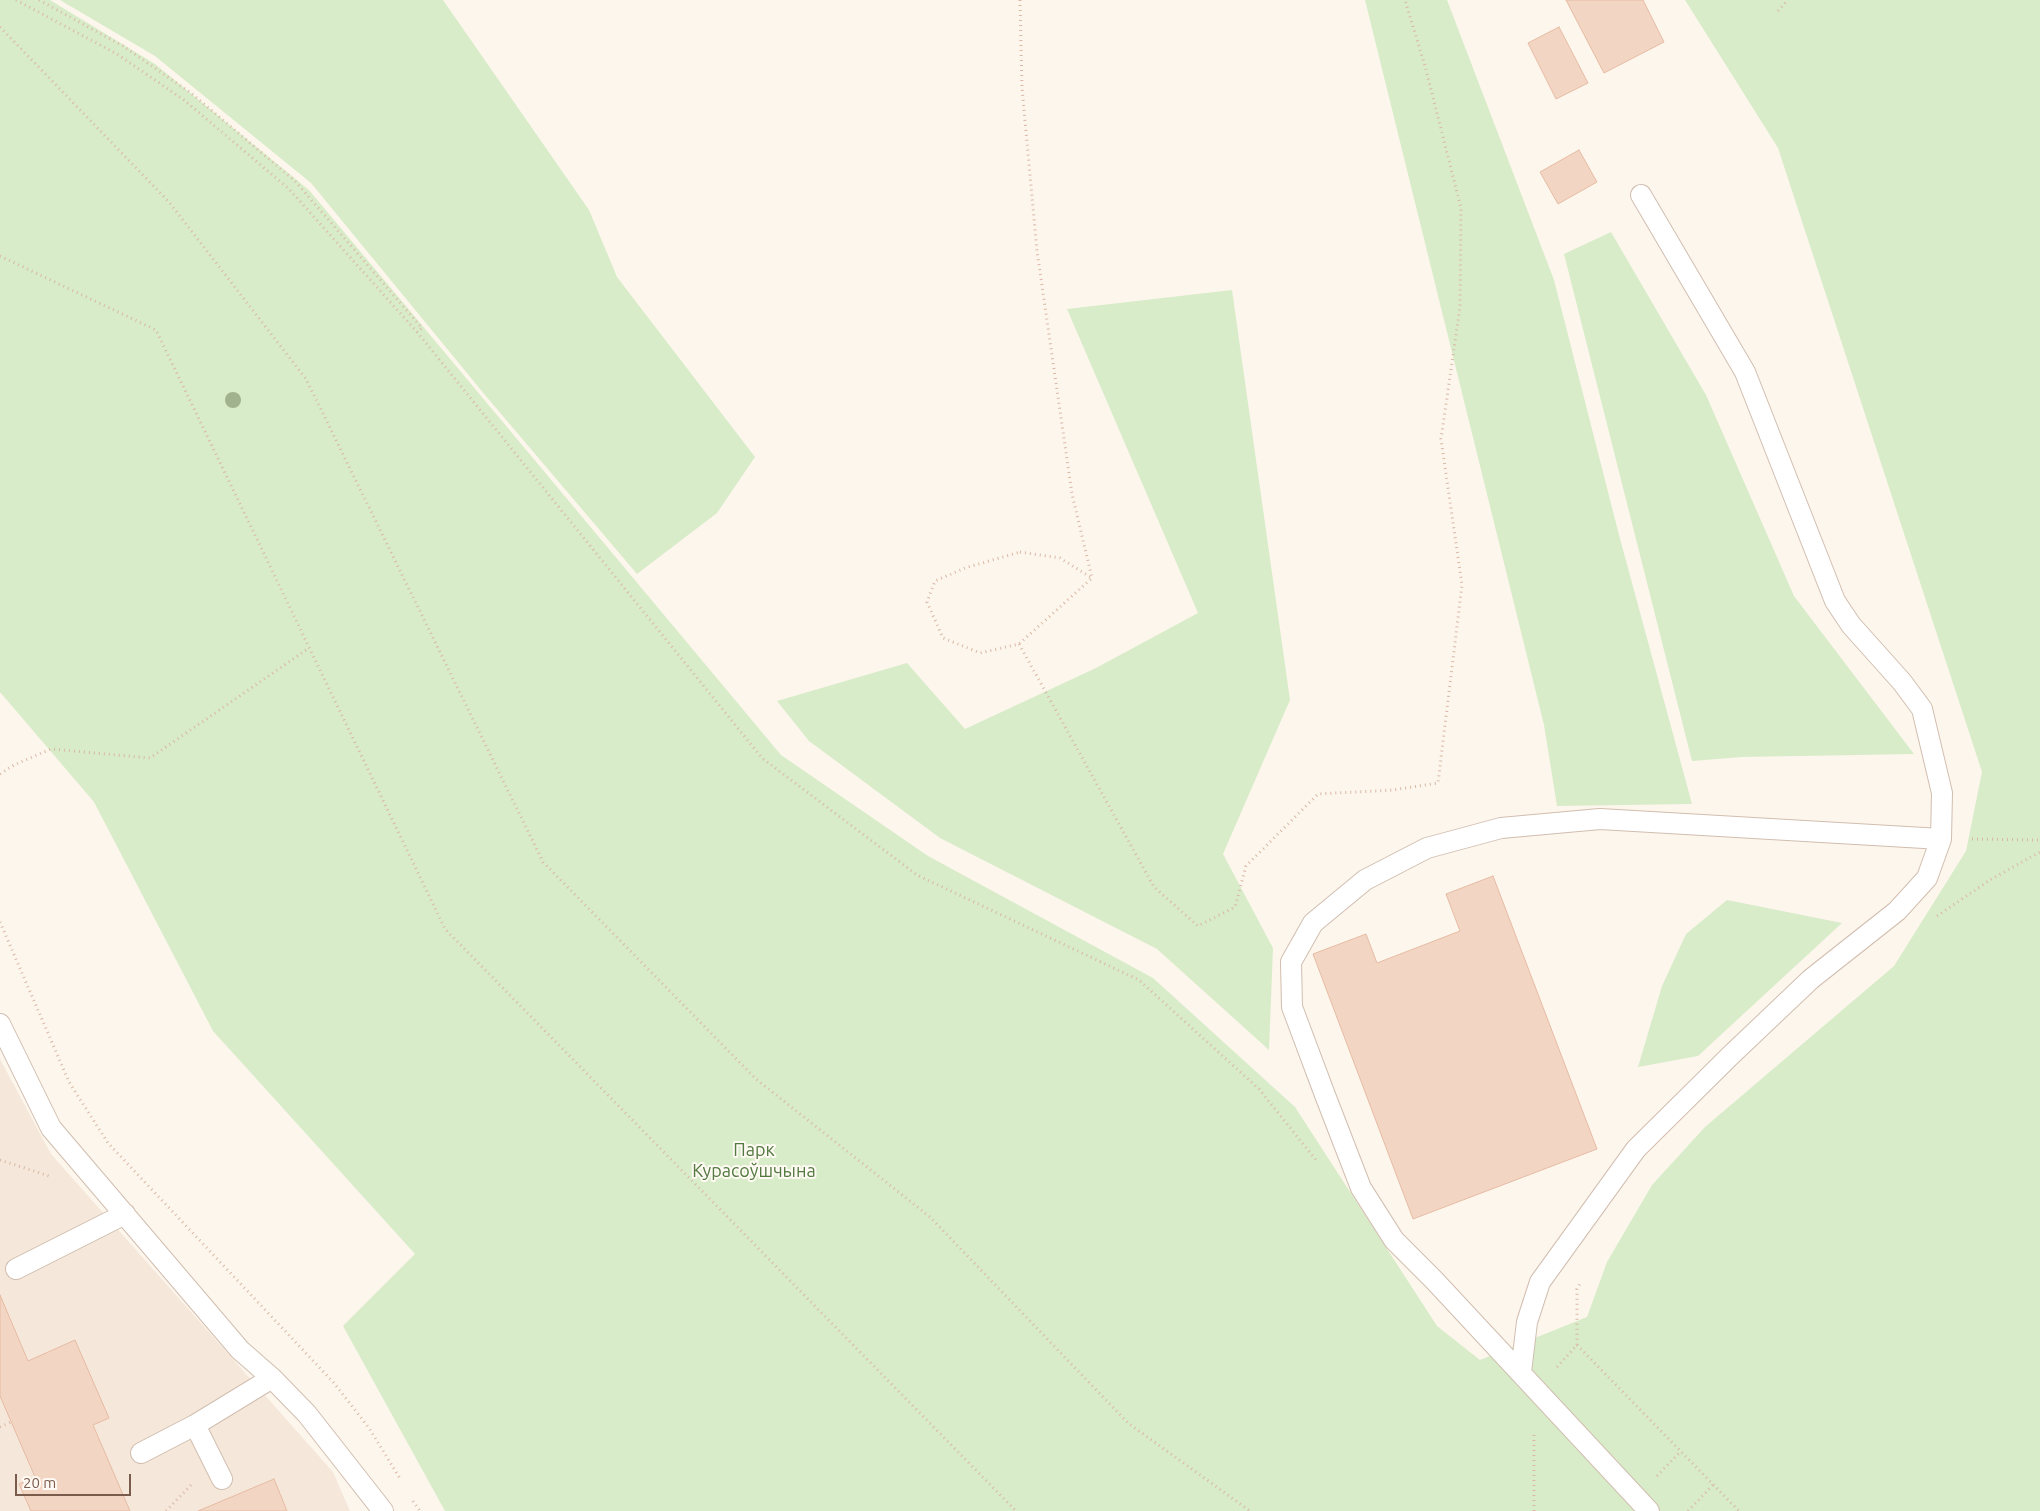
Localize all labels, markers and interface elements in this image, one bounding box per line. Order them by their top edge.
park label: Парк Курасоўшчына [692,1139,816,1182]
scale bar [18,1464,134,1496]
text: 20 m [23,1474,56,1491]

